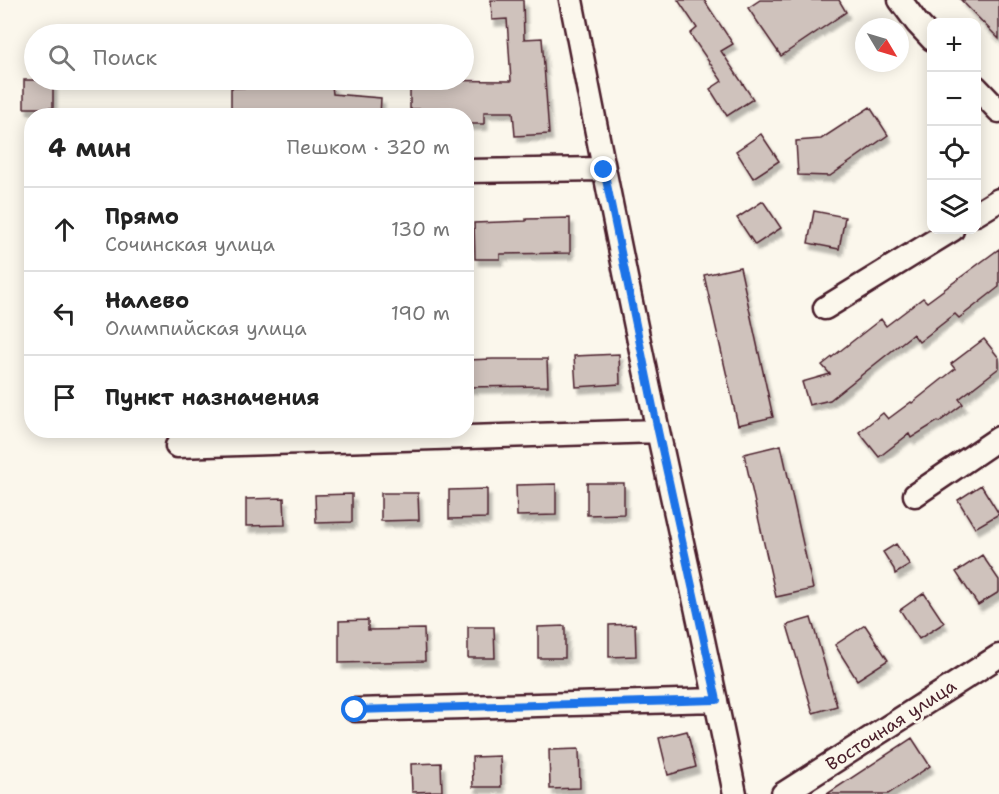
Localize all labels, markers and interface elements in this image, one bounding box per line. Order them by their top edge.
north arrow [855,18,909,72]
map controls [927,18,981,234]
button: + [927,18,981,72]
search box [24,24,474,90]
icon: search [45,41,78,74]
text: Поиск [93,43,157,72]
button: − [927,72,981,126]
button: locate [927,126,981,180]
text: 4 мин [48,130,131,165]
text: Пешком · 320 m [287,134,450,160]
route end [590,156,616,182]
button: layers [927,180,981,234]
text: Прямо [105,202,179,231]
icon: ahead [48,213,81,246]
text: 130 m [391,216,450,242]
text: Сочинская улица [105,231,275,257]
text: Налево [105,286,189,315]
icon: left [48,297,81,330]
text: 190 m [391,300,450,326]
text: Олимпийская улица [105,315,307,341]
icon: arrive [48,381,81,414]
text: Пункт назначения [105,383,319,412]
street label: Восточная улица [821,674,961,776]
route start [341,696,367,722]

